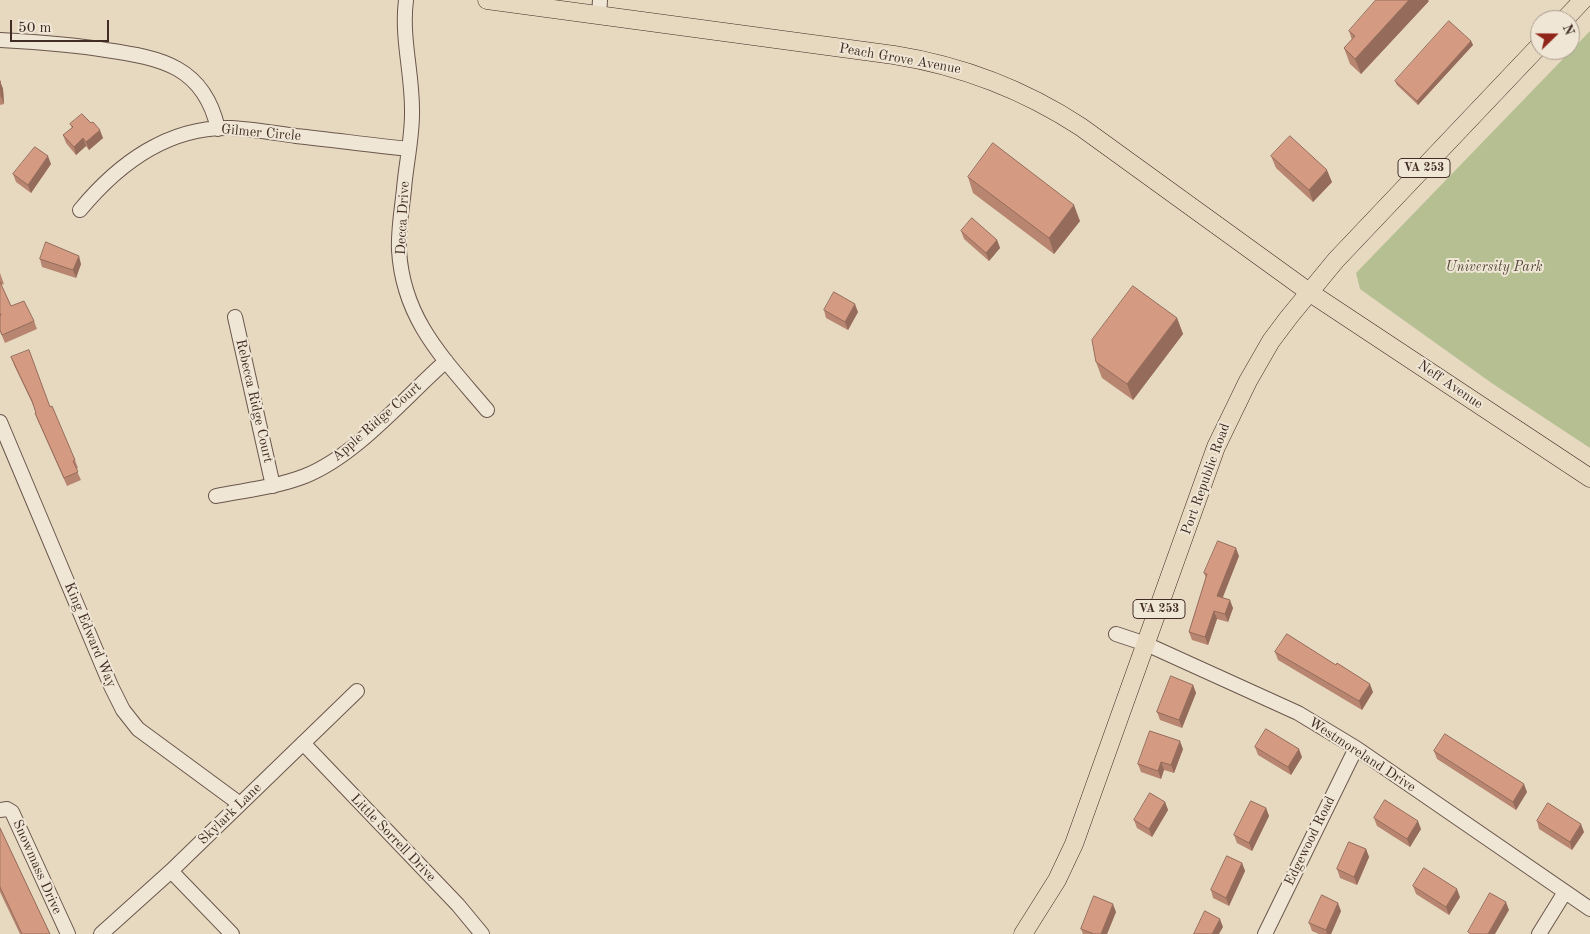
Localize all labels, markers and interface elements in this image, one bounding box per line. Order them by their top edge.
scale bar [12,10,111,42]
north arrow [1530,10,1580,60]
text: 50 m [18,21,52,36]
text: N [1559,22,1576,37]
street label: Peach Grove Avenue [838,40,962,78]
street label: Gilmer Circle [220,121,302,145]
road number: VA 253 [1398,158,1450,178]
street label: Decca Drive [393,181,413,255]
park label: University Park [1445,259,1543,275]
street label: Rebecca Ridge Court [232,337,276,465]
street label: Neff Avenue [1414,357,1486,413]
street label: Apple Ridge Court [329,379,425,465]
street label: Port Republic Road [1178,421,1234,537]
street label: King Edward Way [60,580,120,690]
road number: VA 253 [1133,600,1185,618]
street label: Westmoreland Drive [1305,714,1419,796]
street label: Skylark Lane [195,780,265,848]
street label: Little Sorrell Drive [347,791,439,885]
street label: Edgewood Road [1281,794,1339,888]
street label: Snowmass Drive [9,817,65,917]

